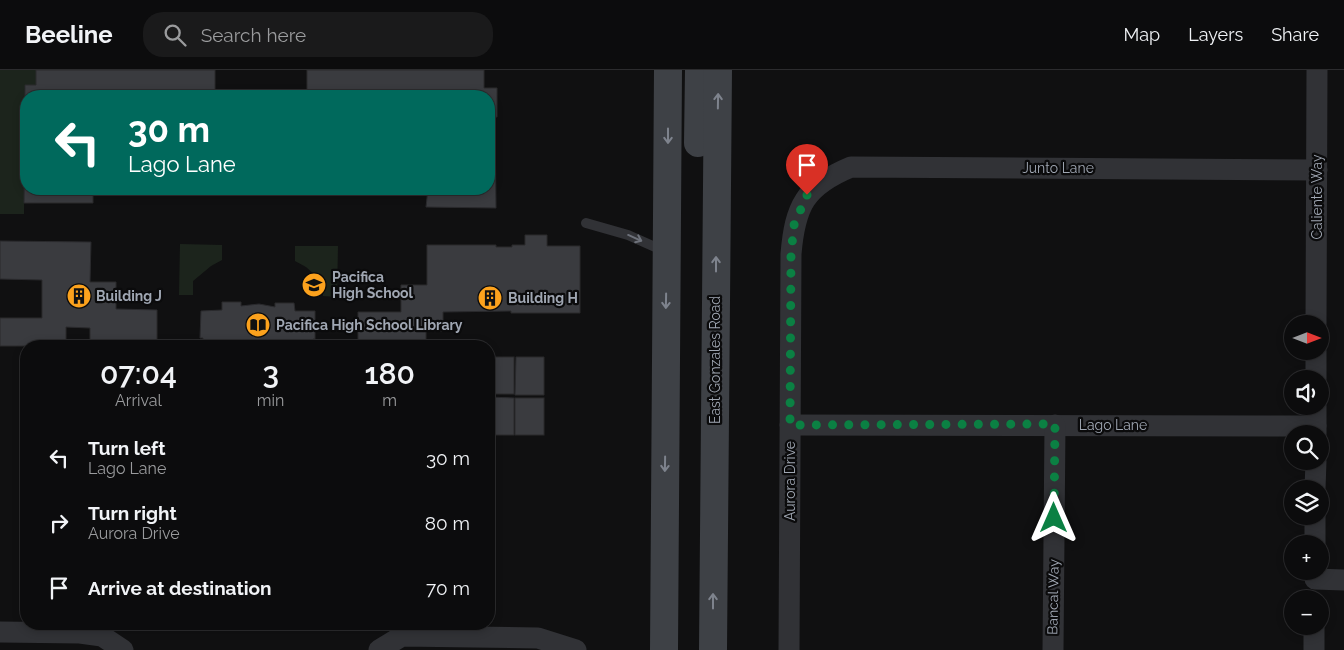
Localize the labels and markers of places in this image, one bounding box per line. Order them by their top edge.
pin [786,144,828,195]
place label: Pacifica High School [332,269,414,301]
school or university icon: Pacifica High School [301,272,327,298]
building icon: Building J [66,283,92,309]
building icon: Building H [477,285,503,311]
place label: Building J [96,288,162,304]
place label: Building H [508,290,578,306]
library icon: Pacifica High School Library [245,312,271,338]
place label: Pacifica High School Library [276,317,463,333]

